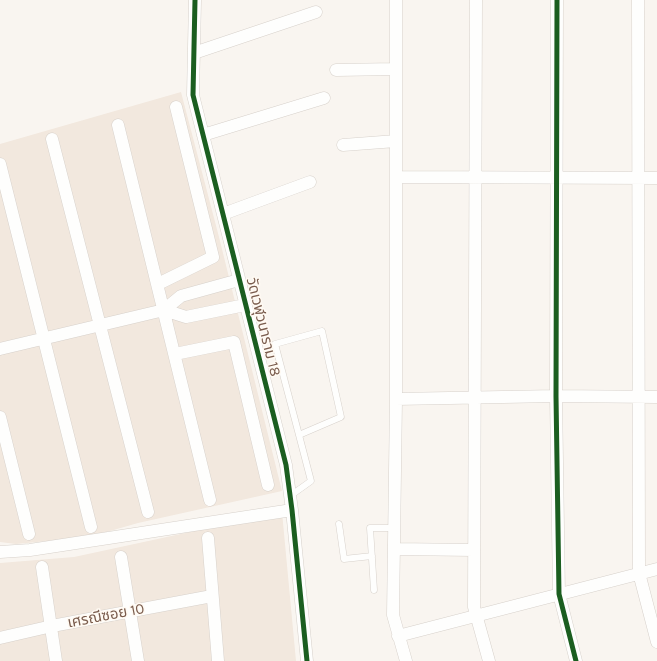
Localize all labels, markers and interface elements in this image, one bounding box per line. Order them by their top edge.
street label: วัดเวฬุวนาราม 18 [242,276,284,378]
street label: เศรณีซอย 10 [66,600,146,632]

